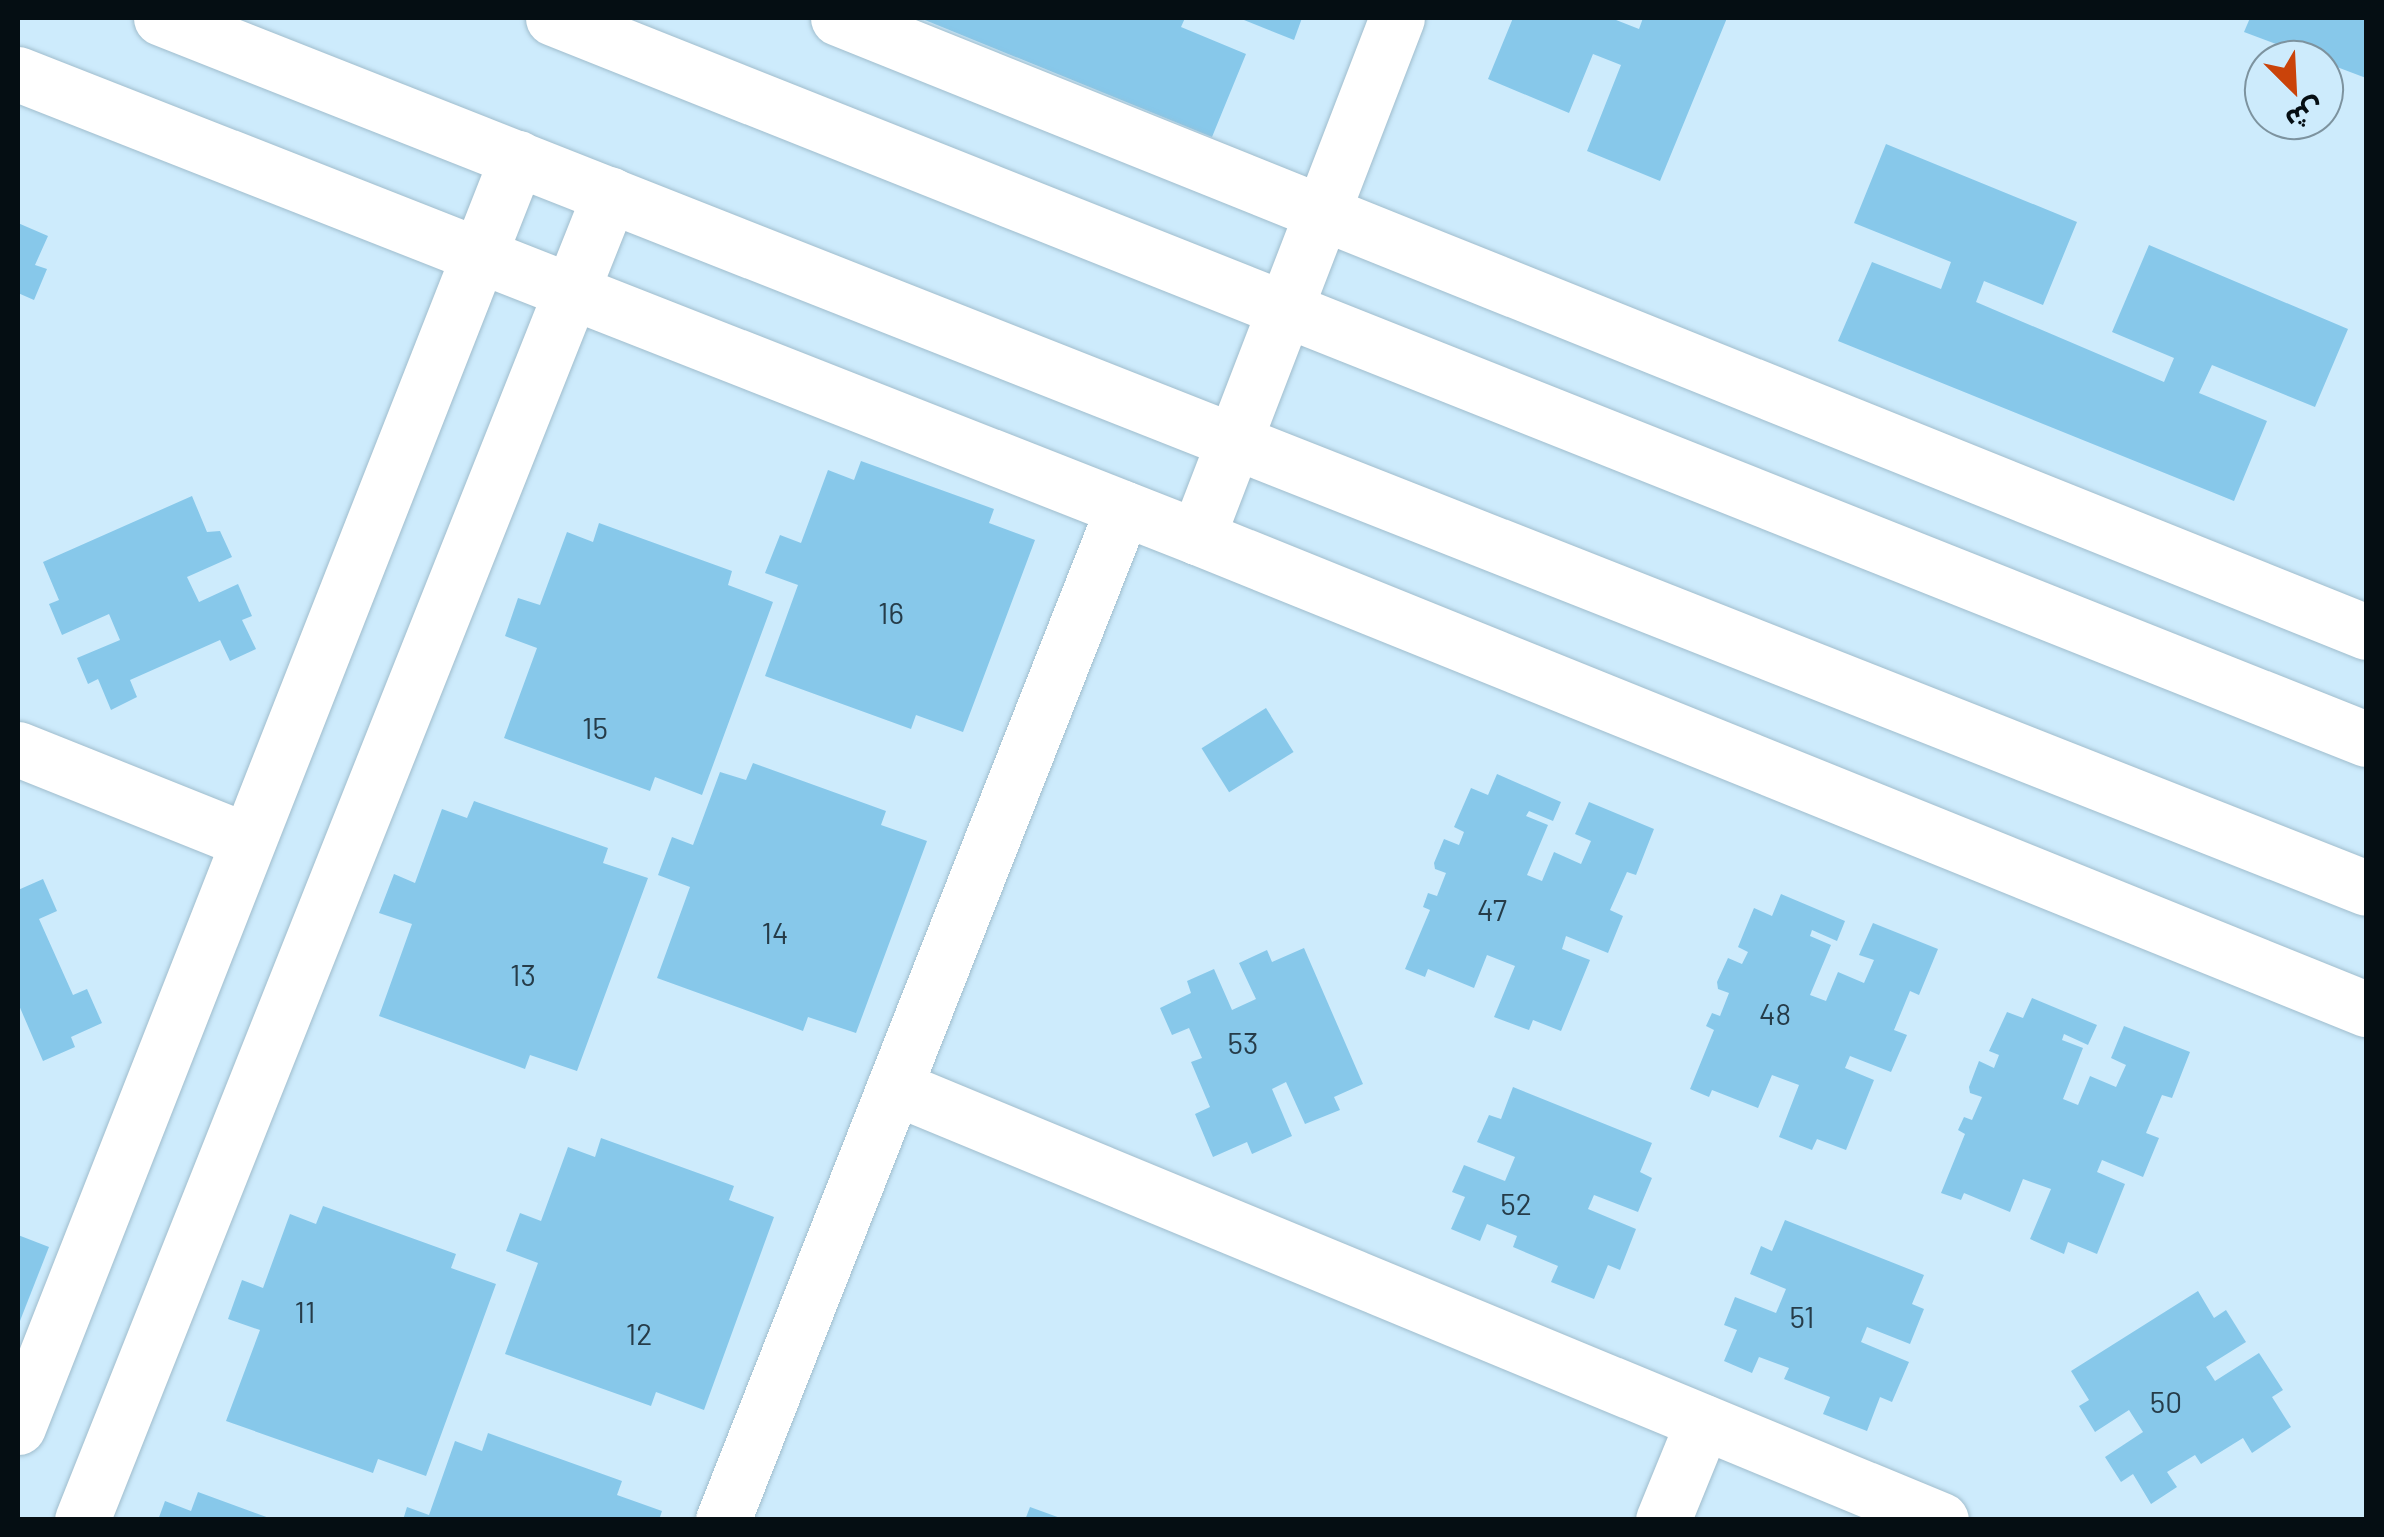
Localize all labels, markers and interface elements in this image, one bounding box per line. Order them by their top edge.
north arrow [2244,40,2344,140]
text: ش [2281,92,2330,139]
house number: 16 [878,594,904,630]
house number: 15 [582,709,608,745]
house number: 47 [1477,891,1507,927]
house number: 14 [761,914,789,950]
house number: 13 [510,956,536,992]
house number: 48 [1759,995,1791,1031]
house number: 53 [1228,1024,1258,1060]
house number: 52 [1500,1185,1532,1221]
house number: 11 [294,1293,316,1329]
house number: 51 [1789,1298,1815,1334]
house number: 12 [626,1315,652,1351]
house number: 50 [2150,1383,2182,1419]

